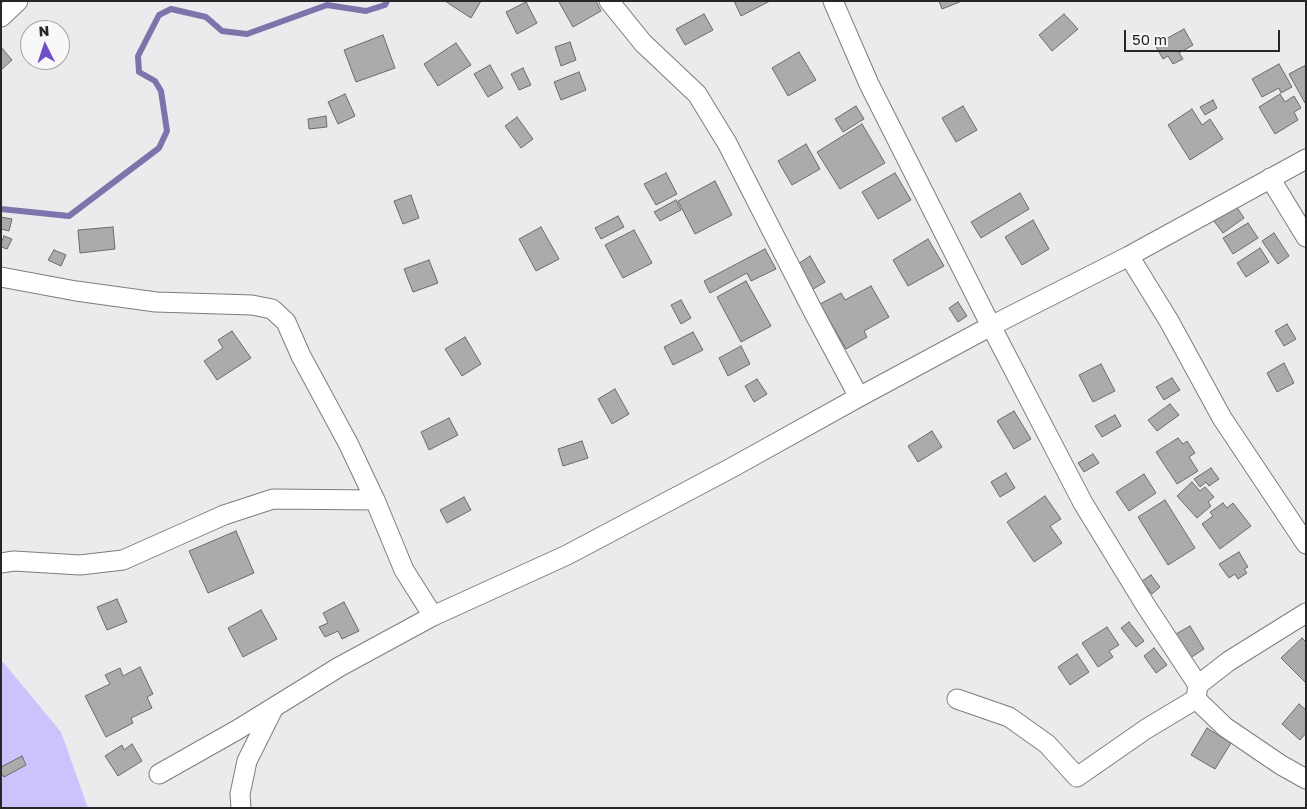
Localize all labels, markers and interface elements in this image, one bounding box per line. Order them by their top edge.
north arrow [20,20,70,70]
scale bar [1127,20,1283,52]
text: N [38,22,50,39]
text: 50 m [1132,30,1167,48]

